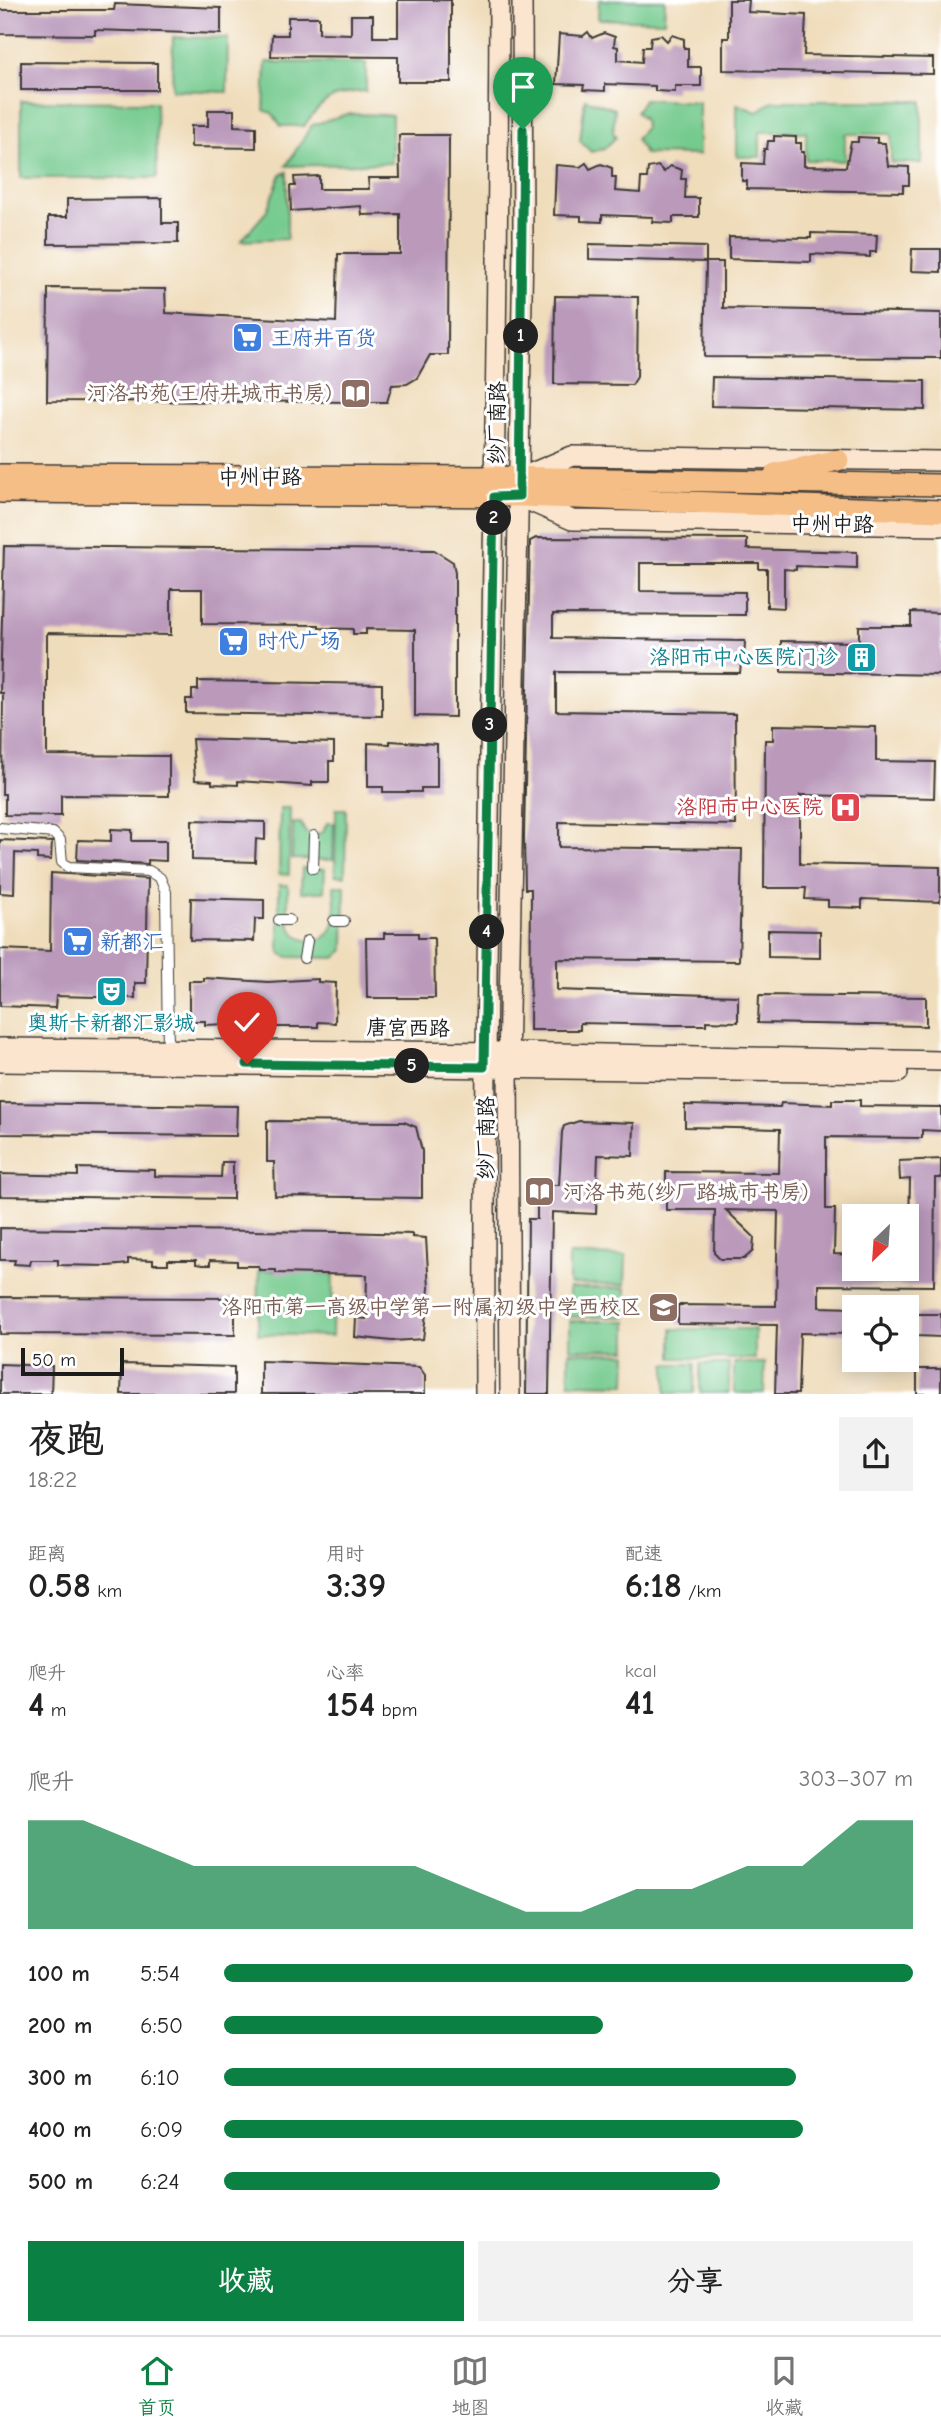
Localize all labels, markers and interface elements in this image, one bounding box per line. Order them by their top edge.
pin [493,57,553,129]
icon: arrive [504,68,542,106]
pin: 1 [504,318,538,354]
supermarket icon: 王府井百货 [231,321,265,355]
text: 1 [517,324,524,346]
place label: 王府井百货 [271,326,376,350]
library icon: 河洛书苑(王府井城市书房) [338,376,372,410]
place label: 河洛书苑(王府井城市书房) [86,381,332,405]
street label: 纱厂南路 [484,381,510,465]
street label: 中州中路 [218,465,302,489]
pin: 2 [476,500,512,536]
text: 2 [489,506,498,528]
street label: 中州中路 [790,511,874,537]
supermarket icon: 时代广场 [217,624,251,658]
place label: 时代广场 [257,629,341,653]
building icon: 洛阳市中心医院门诊 [844,640,878,674]
place label: 洛阳市中心医院门诊 [649,645,838,669]
pin: 3 [472,708,508,742]
text: 3 [485,713,494,735]
hospital icon: 洛阳市中心医院 [829,790,863,824]
place label: 洛阳市中心医院 [676,795,823,819]
pin: 4 [470,914,504,950]
text: 4 [482,920,491,942]
supermarket icon: 新都汇 [60,925,94,959]
place label: 新都汇 [100,930,163,954]
theatre icon: 奥斯卡新都汇影城 [94,974,128,1008]
pin [217,992,277,1064]
icon: check [228,1003,266,1041]
place label: 奥斯卡新都汇影城 [27,1011,195,1035]
street label: 唐宫西路 [366,1015,450,1041]
pin: 5 [394,1048,430,1084]
text: 5 [406,1054,417,1076]
street label: 纱厂南路 [474,1096,498,1180]
library icon: 河洛书苑(纱厂路城市书房) [523,1175,557,1209]
place label: 河洛书苑(纱厂路城市书房) [563,1180,809,1204]
north arrow [842,1204,919,1281]
map controls [842,1204,919,1372]
school or university icon: 洛阳市第一高级中学第一附属初级中学西校区 [647,1290,681,1324]
place label: 洛阳市第一高级中学第一附属初级中学西校区 [221,1295,641,1319]
button: locate [842,1295,919,1372]
scale bar [21,1344,124,1376]
text: 50 m [32,1349,76,1371]
button: share [839,1417,913,1491]
text: 夜跑 [28,1418,104,1462]
text: 18:22 [28,1466,77,1493]
text: 距离 [28,1543,66,1565]
text: 用时 [326,1543,364,1565]
text: 配速 [625,1543,663,1565]
text: 0.58 [28,1565,91,1606]
text: 3:39 [326,1565,386,1606]
text: 6:18 [625,1565,682,1606]
text: km [91,1580,122,1602]
text: /km [682,1580,721,1602]
text: kcal [625,1660,657,1682]
text: 爬升 [28,1662,66,1684]
text: 心率 [326,1662,364,1684]
text: 41 [625,1682,655,1723]
text: 4 [28,1684,44,1725]
text: 154 [326,1684,375,1725]
text: m [44,1699,66,1721]
text: bpm [375,1699,417,1721]
text: 303–307 m [799,1765,913,1792]
text: 爬升 [28,1768,74,1795]
text: 100 m [28,1960,90,1987]
text: 5:54 [140,1960,180,1987]
text: 200 m [28,2012,92,2039]
text: 6:50 [140,2012,183,2039]
text: 300 m [28,2064,92,2091]
text: 6:10 [140,2064,180,2091]
text: 400 m [28,2116,92,2143]
text: 6:09 [140,2116,183,2143]
text: 500 m [28,2168,93,2195]
text: 6:24 [140,2168,180,2195]
button: 收藏 [28,2241,464,2321]
button: 分享 [478,2241,913,2321]
tab: 首页 [138,2352,176,2419]
tab: 地图 [451,2352,489,2419]
tab: 收藏 [765,2352,803,2419]

